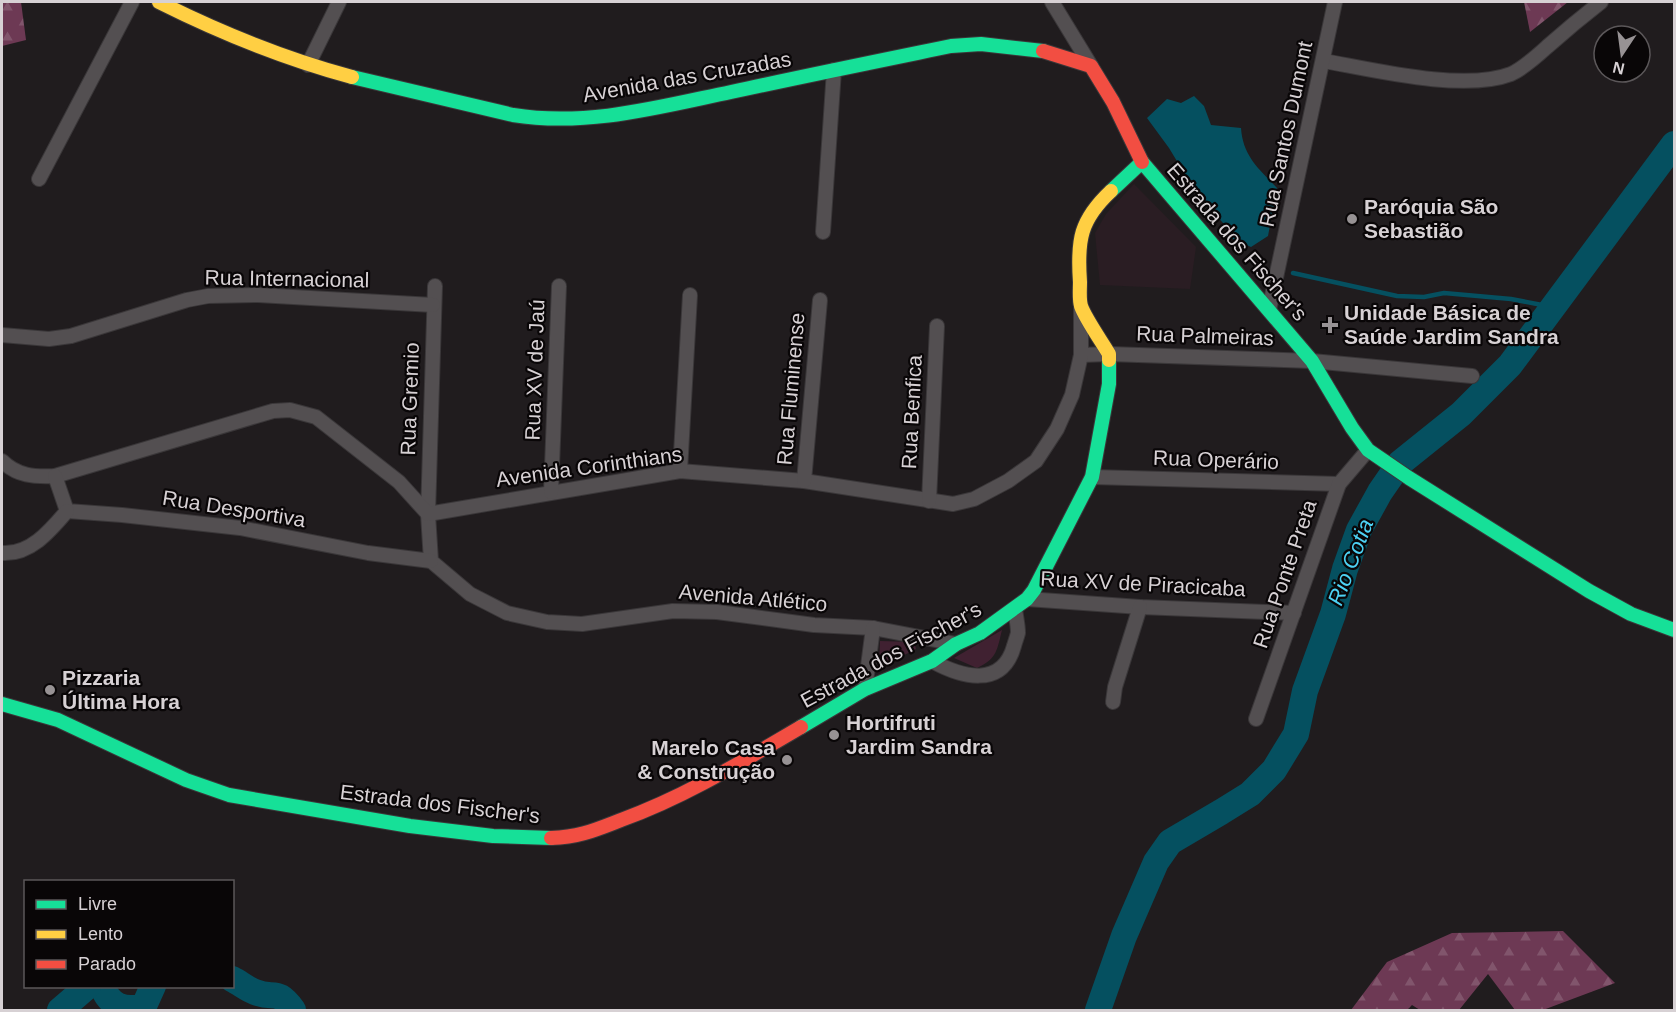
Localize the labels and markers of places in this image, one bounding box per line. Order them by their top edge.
place label: Paróquia São Sebastião [1364,195,1498,242]
marker: Paróquia São Sebastião [1345,212,1359,226]
place label: Unidade Básica de Saúde Jardim Sandra [1344,301,1559,348]
marker: Unidade Básica de Saúde Jardim Sandra [1321,316,1339,334]
place label: Pizzaria Última Hora [62,666,180,713]
marker: Pizzaria Última Hora [43,683,57,697]
place label: Hortifruti Jardim Sandra [846,711,992,758]
marker: Hortifruti Jardim Sandra [827,728,841,742]
place label: Marelo Casa & Construção [637,736,775,783]
marker: Marelo Casa & Construção [780,753,794,767]

